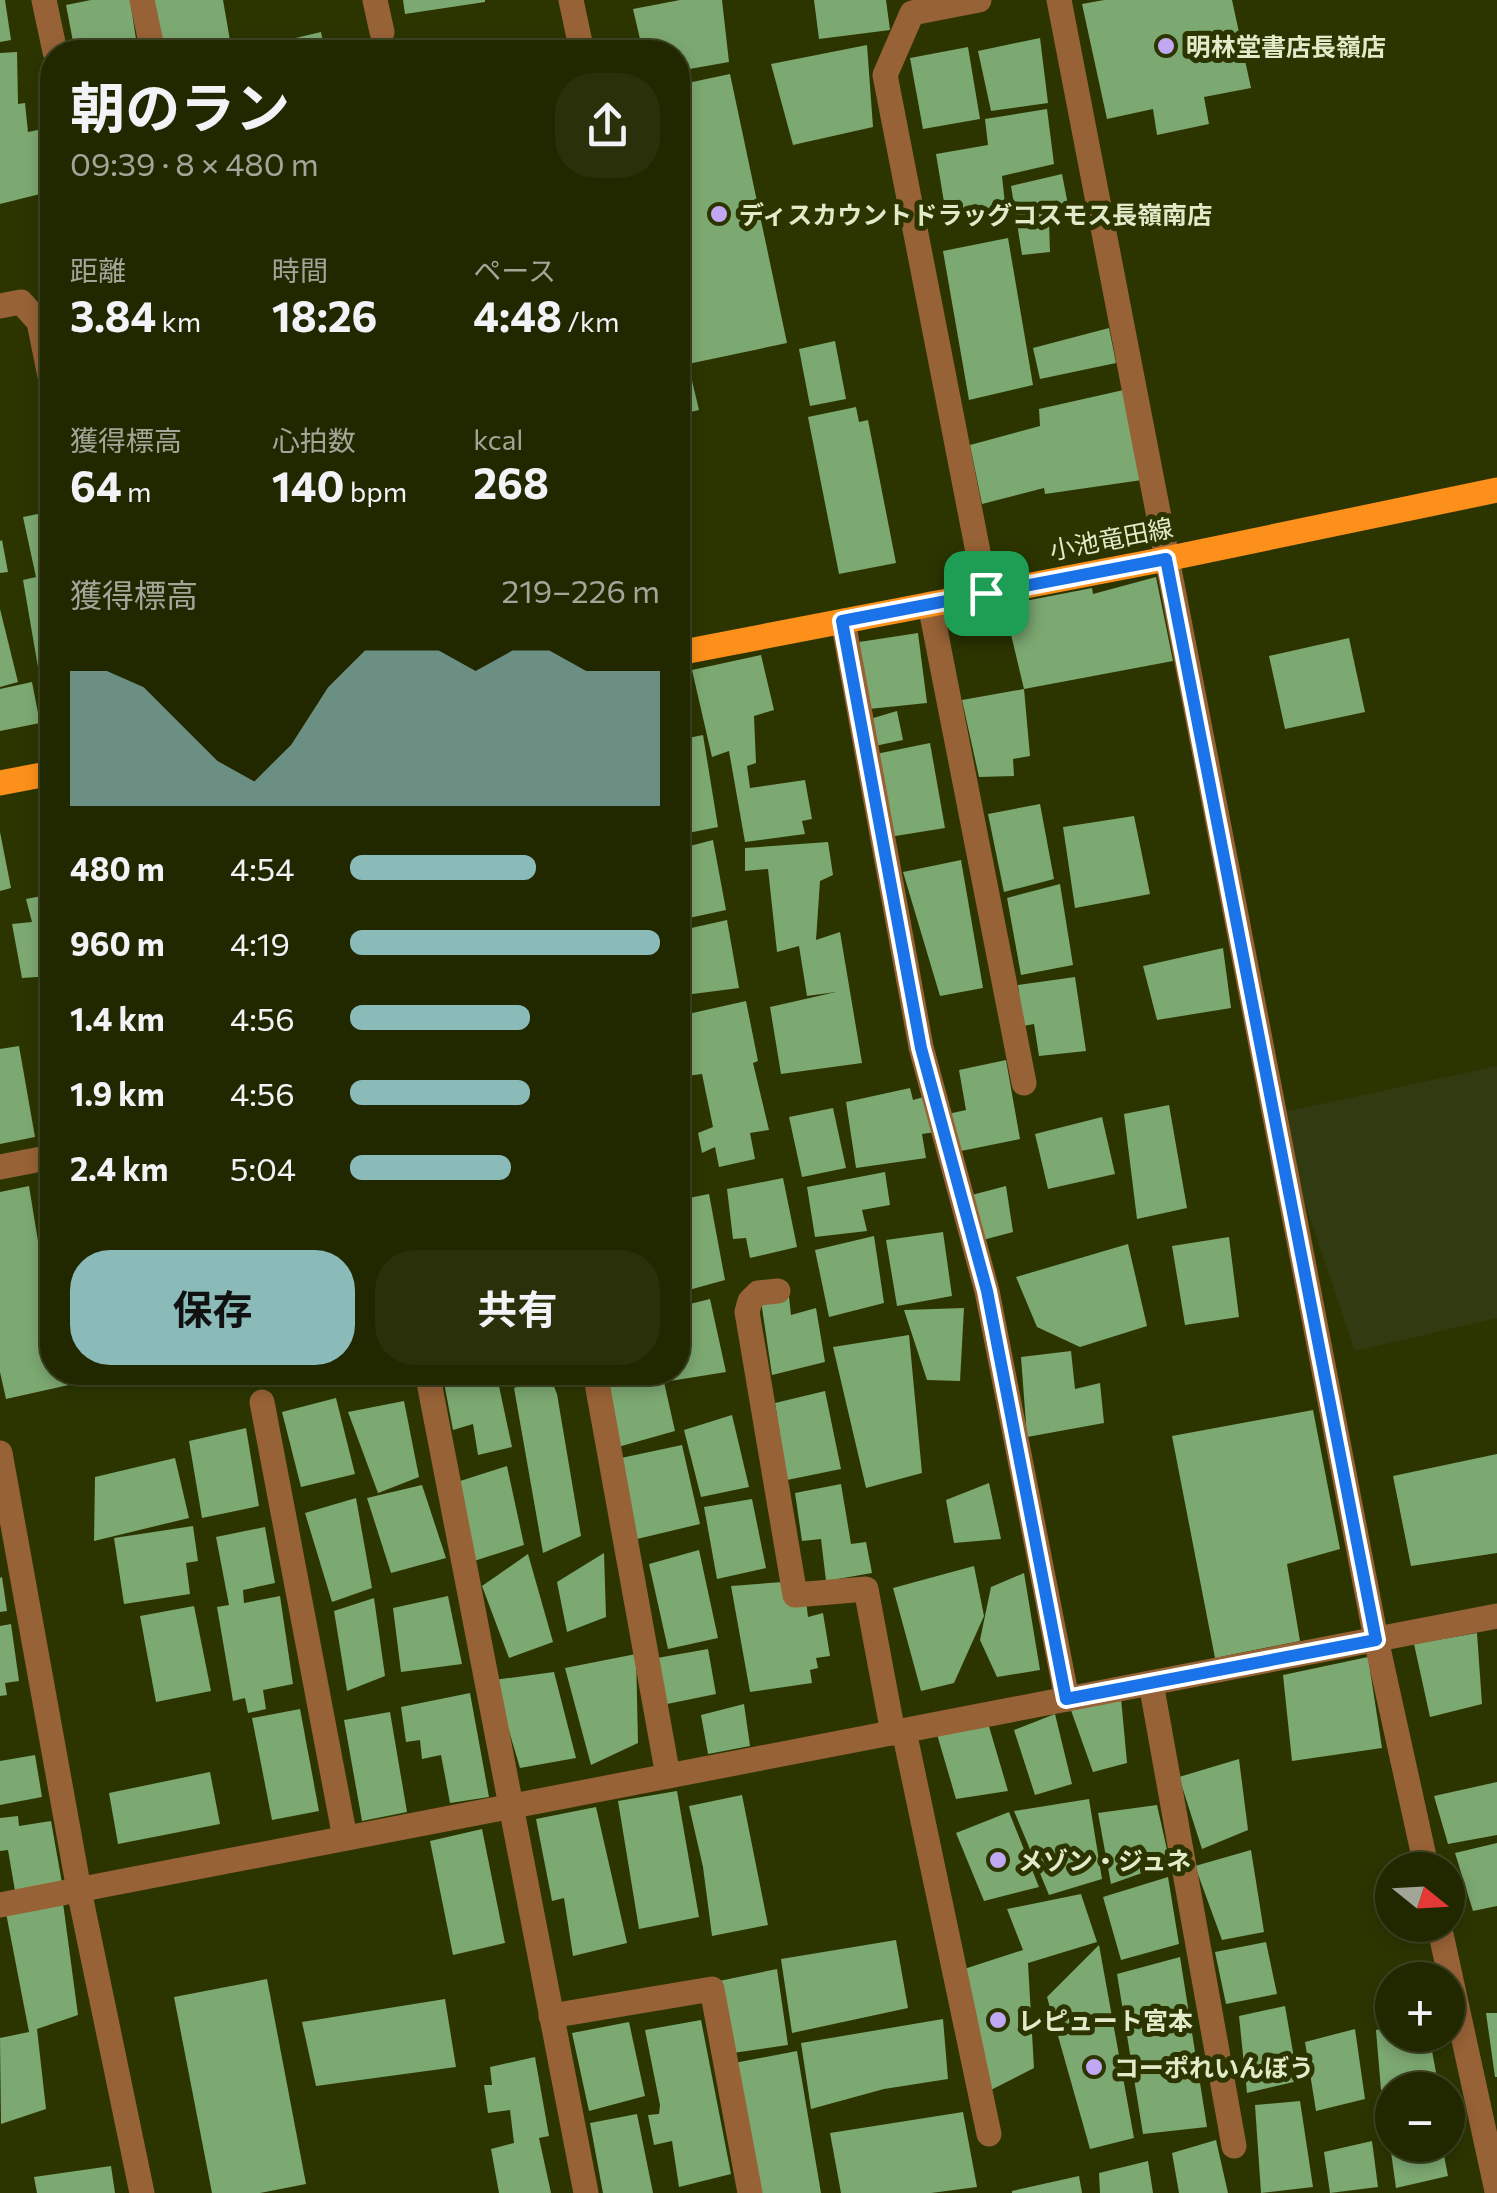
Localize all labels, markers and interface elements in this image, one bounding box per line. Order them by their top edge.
place label: 明林堂書店長嶺店 [1186,31,1386,61]
marker: 明林堂書店長嶺店 [1155,35,1177,57]
text: 朝のラン [70,72,290,139]
button: share [555,73,660,178]
text: 09:39 · 8 × 480 m [70,143,319,183]
place label: ディスカウントドラッグコスモス長嶺南店 [739,199,1212,229]
marker: ディスカウントドラッグコスモス長嶺南店 [708,203,730,225]
text: 距離 [70,253,126,287]
text: 時間 [272,253,328,287]
text: ペース [473,253,556,287]
text: 3.84 [70,289,156,341]
text: 18:26 [272,289,377,341]
text: 4:48 [473,289,562,341]
text: km [156,304,201,338]
text: /km [562,304,619,338]
text: kcal [473,422,523,456]
text: 獲得標高 [70,423,182,457]
text: 心拍数 [272,423,356,457]
text: 268 [473,456,549,508]
text: 64 [70,459,122,511]
text: 140 [272,459,344,511]
text: m [122,474,151,508]
text: bpm [344,474,407,508]
street label: 小池竜田線 [1047,511,1175,565]
pin [944,551,1029,636]
icon: arrive [959,566,1014,621]
text: 219–226 m [501,570,660,610]
text: 獲得標高 [70,574,198,614]
text: 480 m [70,848,165,888]
text: 4:54 [230,848,294,888]
text: 960 m [70,923,165,963]
text: 4:19 [230,923,290,963]
text: 1.4 km [70,998,165,1038]
text: 4:56 [230,998,295,1038]
text: 1.9 km [70,1073,165,1113]
text: 4:56 [230,1073,295,1113]
text: 2.4 km [70,1148,168,1188]
text: 5:04 [230,1148,296,1188]
button: 保存 [70,1250,355,1365]
button: 共有 [375,1250,660,1365]
place label: メゾン・ジュネ [1018,1845,1191,1875]
marker: メゾン・ジュネ [987,1849,1009,1871]
north arrow [1375,1852,1465,1942]
map controls [1375,1852,1465,2162]
button: + [1375,1962,1465,2052]
place label: レピュート宮本 [1018,2005,1193,2035]
marker: レピュート宮本 [987,2009,1009,2031]
place label: コーポれいんぼう [1114,2052,1314,2082]
marker: コーポれいんぼう [1083,2056,1105,2078]
button: − [1375,2072,1465,2162]

